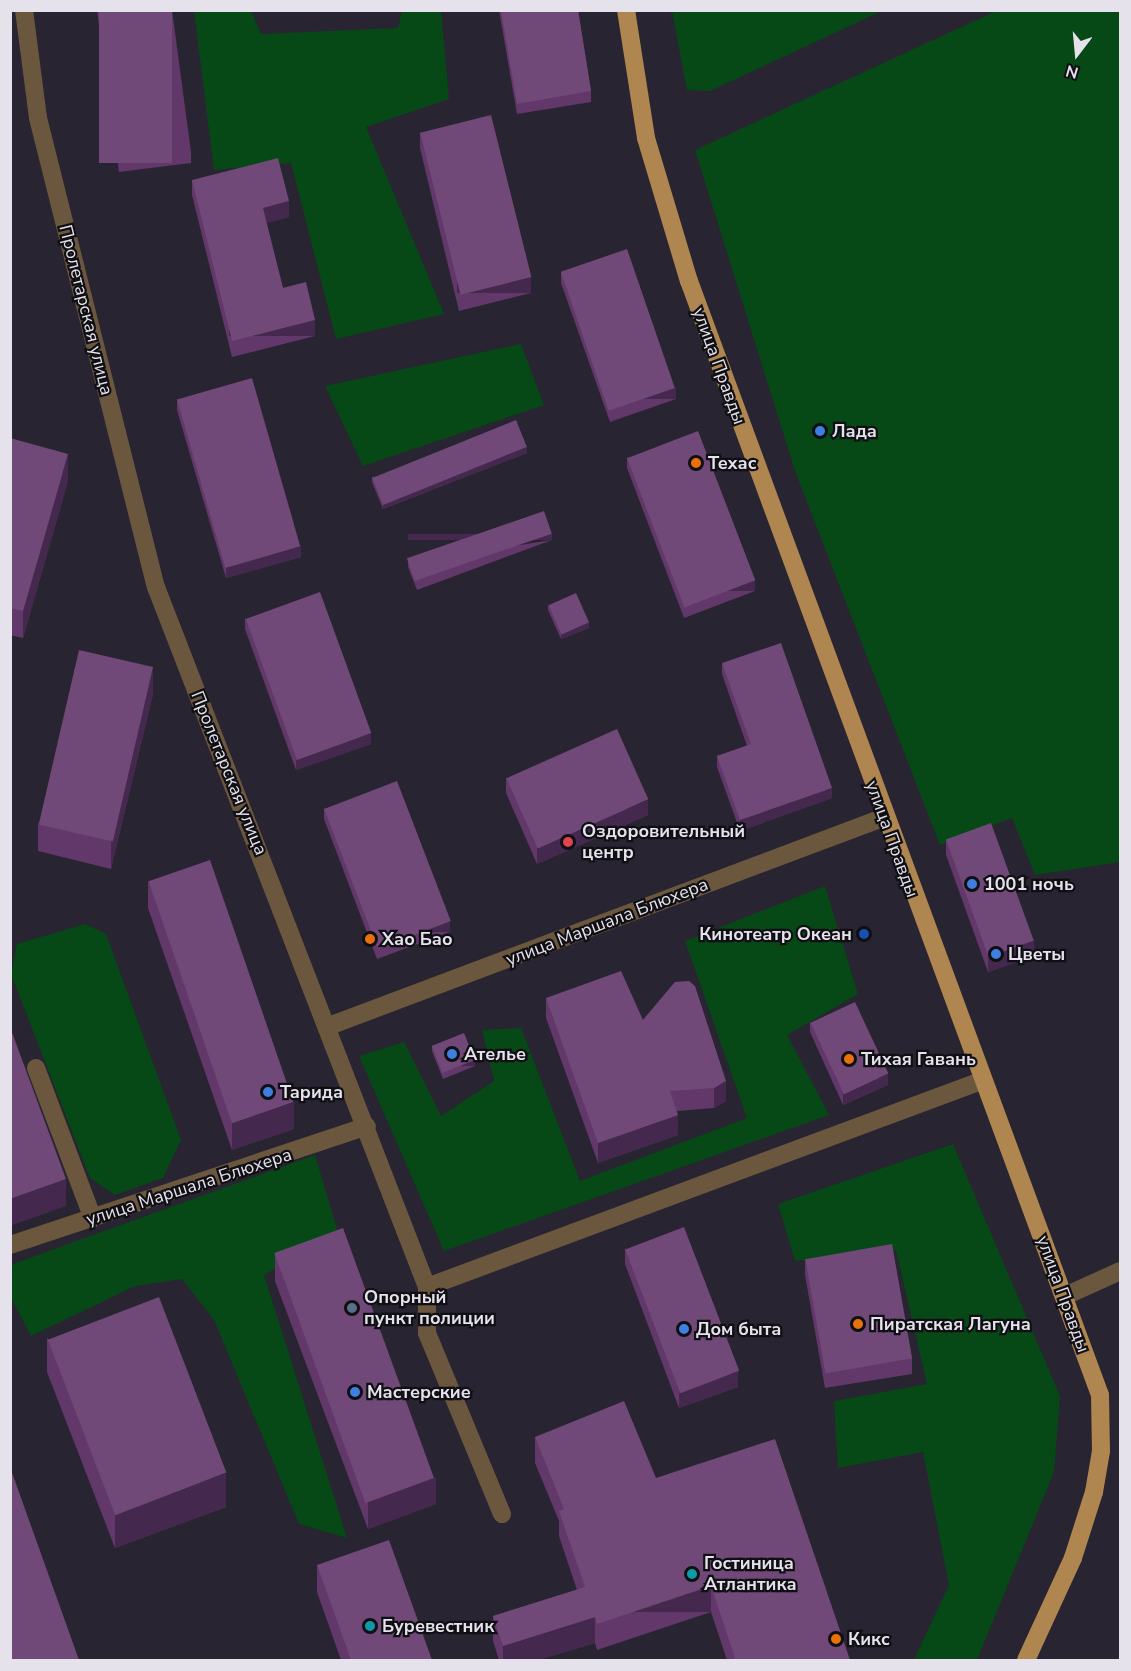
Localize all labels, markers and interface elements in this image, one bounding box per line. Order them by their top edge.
north arrow [1047,24,1107,84]
text: N [1063,59,1081,84]
street label: Пролетарская улица [54,223,118,397]
street label: улица Правды [688,305,750,427]
place label: Лада [832,420,877,442]
marker: Лада [813,424,827,438]
place label: Техас [708,452,756,474]
marker: Техас [689,456,703,470]
street label: Пролетарская улица [186,688,272,858]
street label: улица Правды [861,778,923,900]
place label: Оздоровительный центр [582,821,745,864]
marker: Оздоровительный центр [559,833,577,851]
street label: улица Маршала Блюхера [503,873,711,971]
place label: 1001 ночь [984,873,1074,895]
marker: 1001 ночь [965,877,979,891]
place label: Кинотеатр Океан [699,923,852,945]
marker: Кинотеатр Океан [857,927,871,941]
place label: Хао Бао [382,928,453,950]
marker: Хао Бао [363,932,377,946]
place label: Цветы [1008,943,1065,965]
marker: Цветы [989,947,1003,961]
place label: Ателье [464,1043,526,1065]
marker: Ателье [445,1047,459,1061]
place label: Тихая Гавань [861,1048,976,1070]
marker: Тихая Гавань [842,1052,856,1066]
place label: Тарида [280,1081,343,1103]
marker: Тарида [261,1085,275,1099]
street label: улица Маршала Блюхера [84,1144,294,1230]
street label: улица Правды [1032,1233,1094,1355]
place label: Опорный пункт полиции [364,1287,495,1330]
marker: Опорный пункт полиции [345,1301,359,1315]
place label: Пиратская Лагуна [870,1313,1031,1335]
marker: Пиратская Лагуна [851,1317,865,1331]
place label: Дом быта [696,1318,781,1340]
marker: Дом быта [677,1322,691,1336]
place label: Мастерские [367,1381,471,1403]
marker: Мастерские [348,1385,362,1399]
place label: Гостиница Атлантика [704,1553,797,1596]
marker: Гостиница Атлантика [685,1567,699,1581]
place label: Буревестник [382,1615,494,1637]
marker: Буревестник [363,1619,377,1633]
place label: Кикс [848,1628,890,1650]
marker: Кикс [829,1632,843,1646]

